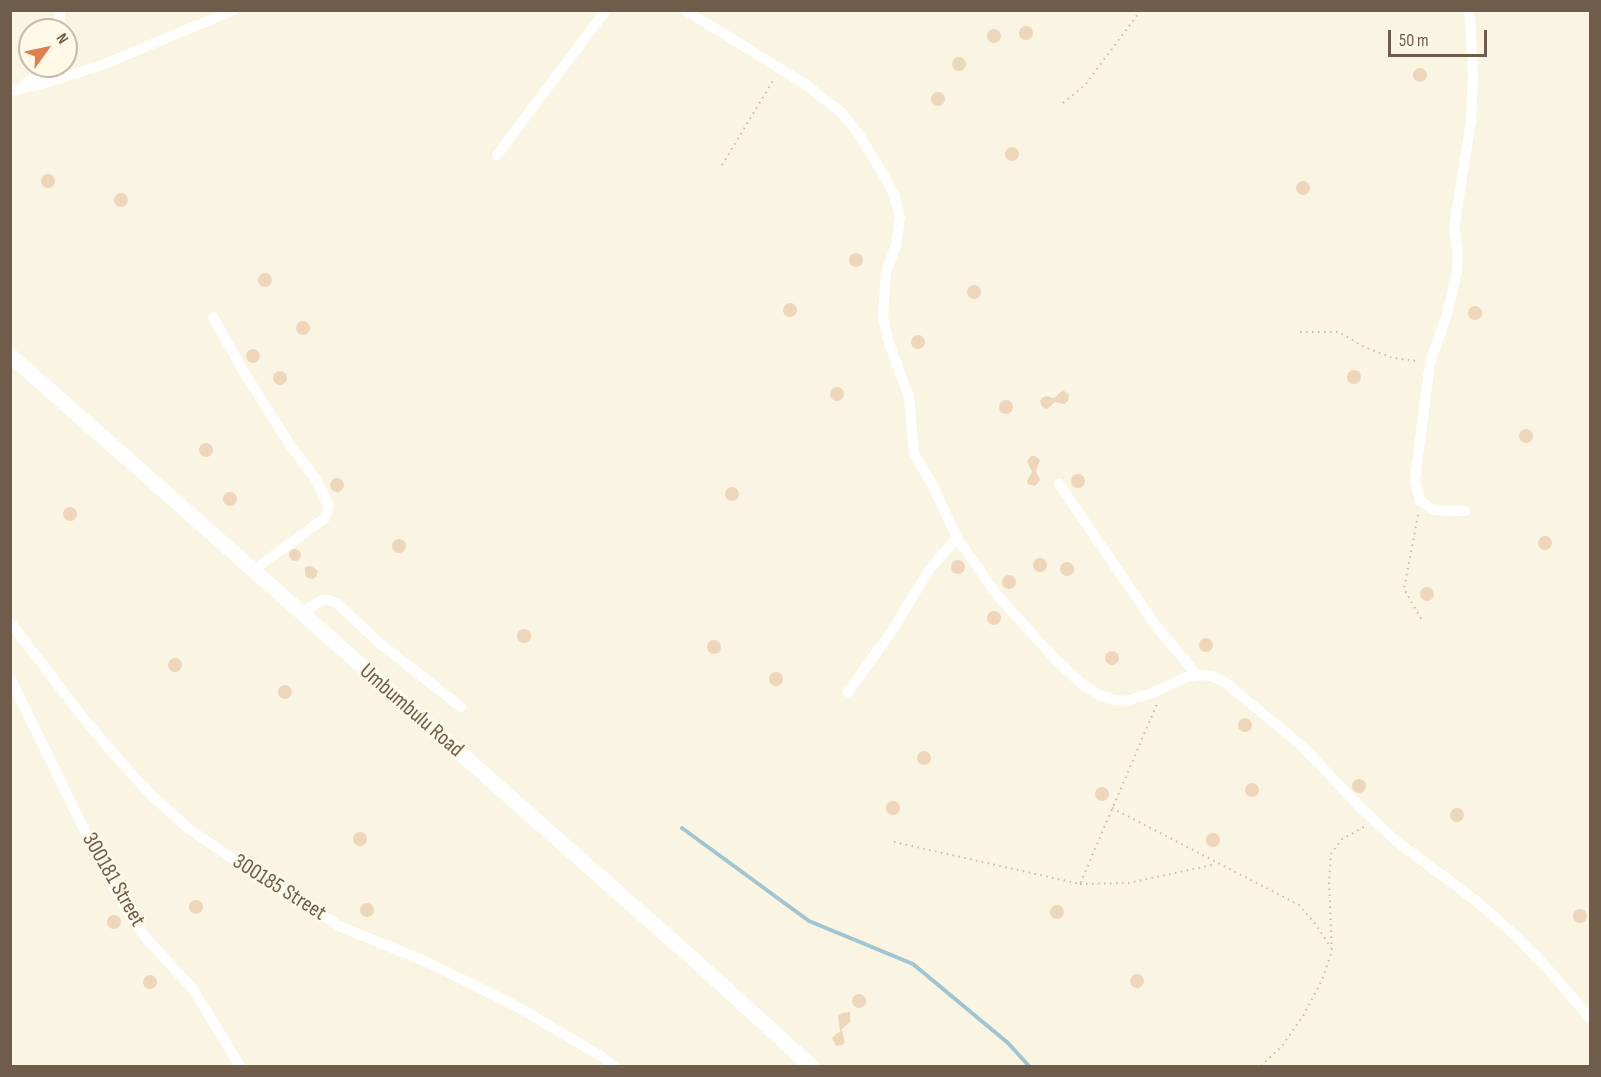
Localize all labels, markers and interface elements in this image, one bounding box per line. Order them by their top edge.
north arrow [18,18,78,78]
scale bar [1391,18,1490,56]
text: N [52,30,72,48]
text: 50 m [1399,30,1429,51]
street label: Umbumbulu Road [354,659,468,763]
street label: 300181 Street [76,828,150,932]
street label: 300185 Street [228,849,330,927]

